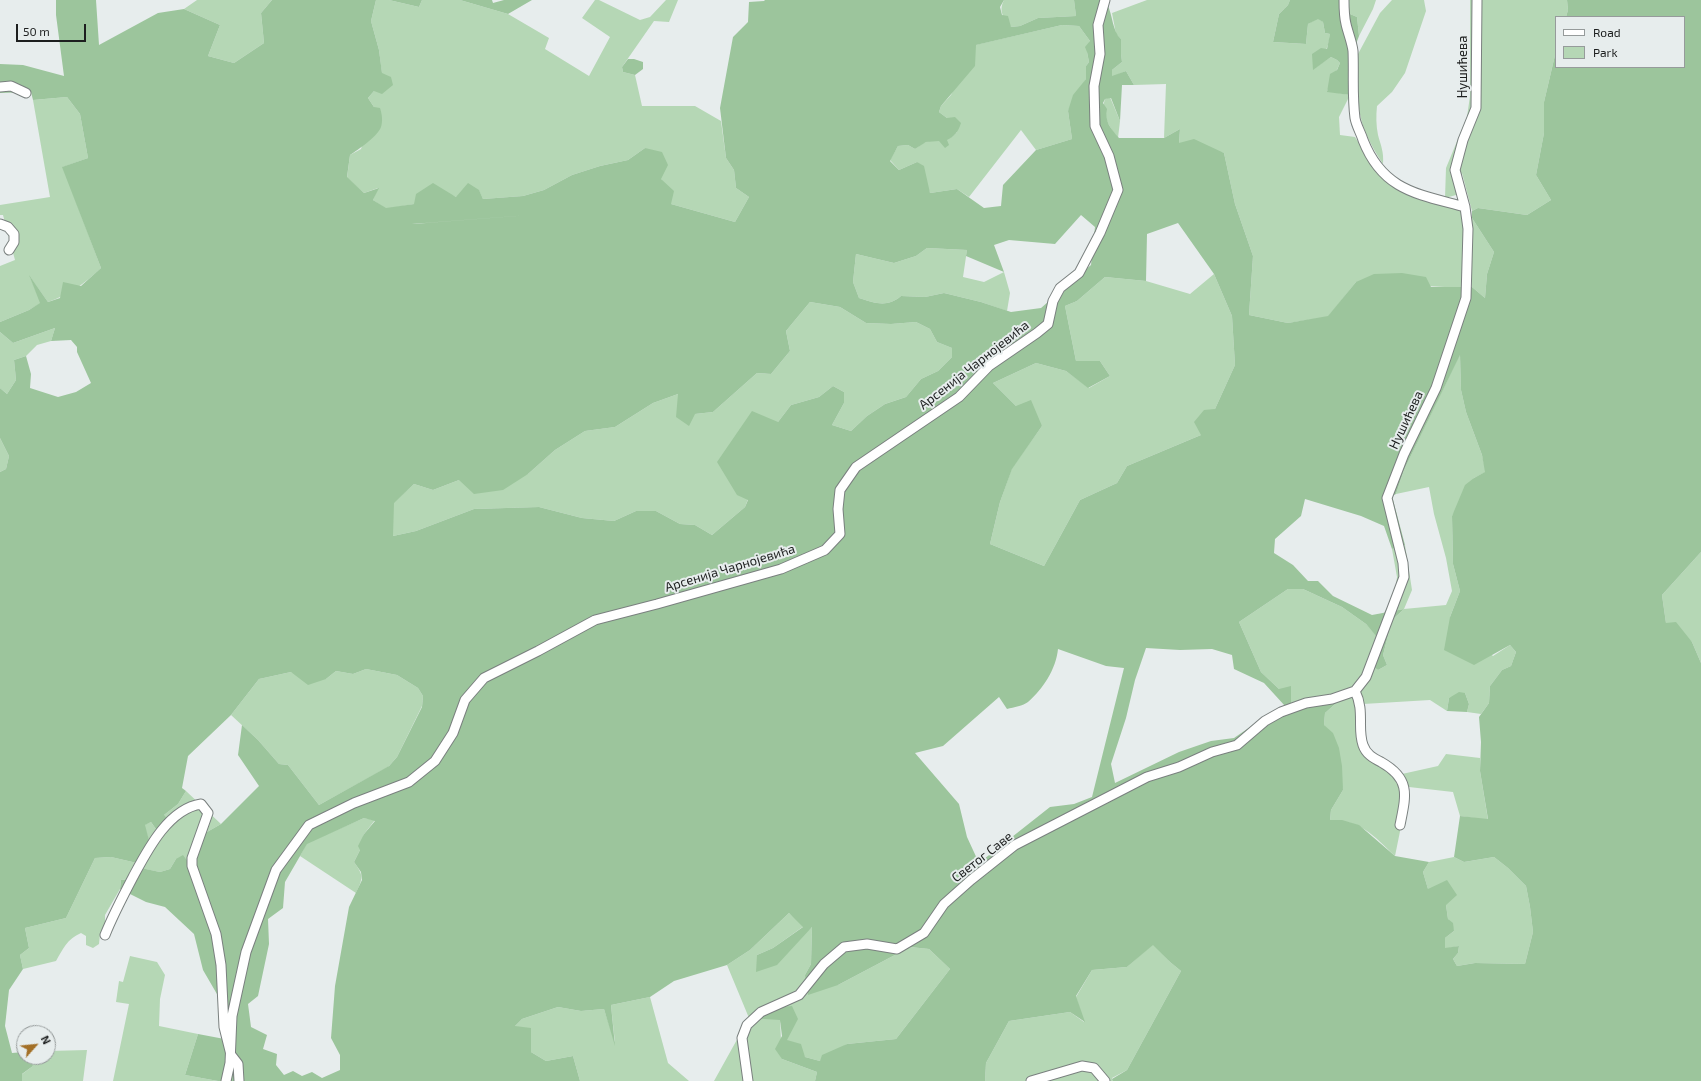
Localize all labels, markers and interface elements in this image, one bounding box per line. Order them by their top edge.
scale bar [18,16,88,42]
legend [1555,16,1685,68]
text: 50 m [23,24,50,38]
text: Road [1593,25,1621,39]
street label: Нушићева [1455,36,1471,98]
text: Park [1593,45,1618,59]
street label: Арсенија Чарнојевића [916,317,1032,413]
street label: Нушићева [1386,388,1426,452]
street label: Арсенија Чарнојевића [663,541,797,595]
street label: Светог Саве [949,828,1015,886]
north arrow [16,1025,56,1065]
text: N [39,1033,54,1046]

